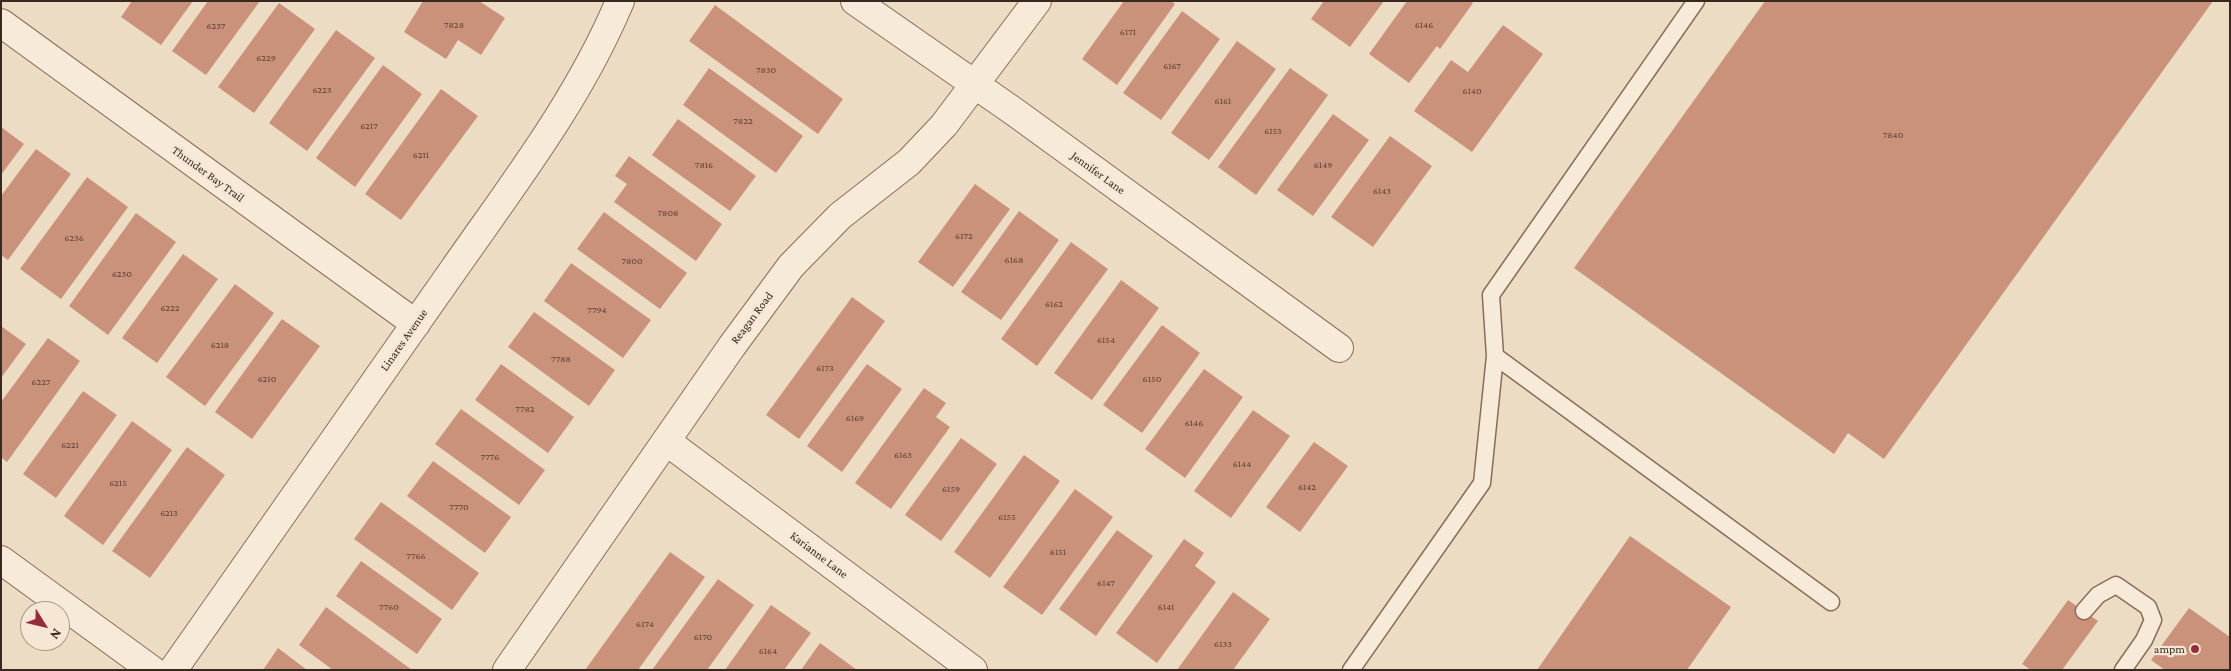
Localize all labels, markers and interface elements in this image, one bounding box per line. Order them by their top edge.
house number: 7828 [444,19,464,31]
house number: 6146 [1415,19,1433,31]
house number: 6237 [207,20,225,32]
house number: 6171 [1120,26,1136,38]
house number: 6229 [256,52,276,64]
house number: 6167 [1163,60,1181,72]
house number: 7830 [756,64,776,76]
house number: 6223 [312,84,332,96]
house number: 6140 [1462,85,1482,97]
house number: 6161 [1215,95,1231,107]
house number: 7822 [733,115,753,127]
house number: 6217 [360,120,378,132]
house number: 6153 [1264,125,1282,137]
house number: 7840 [1883,129,1903,141]
street label: Thunder Bay Trail [169,143,247,205]
house number: 6211 [413,149,429,161]
street label: Jennifer Lane [1068,149,1128,197]
house number: 7816 [695,159,713,171]
house number: 6149 [1314,159,1332,171]
house number: 6143 [1373,185,1391,197]
house number: 7808 [658,207,678,219]
house number: 6172 [955,230,973,242]
house number: 6236 [64,232,84,244]
house number: 6168 [1005,254,1023,266]
house number: 7800 [621,255,643,267]
house number: 6230 [112,268,132,280]
street label: Reagan Road [728,289,776,347]
house number: 6162 [1045,298,1063,310]
house number: 6222 [160,302,180,314]
house number: 7794 [587,304,607,316]
street label: Linares Avenue [377,306,431,374]
house number: 6154 [1097,334,1115,346]
house number: 6218 [211,339,229,351]
house number: 7788 [551,353,571,365]
house number: 6173 [816,362,834,374]
house number: 6210 [258,373,276,385]
house number: 6150 [1143,373,1161,385]
house number: 6227 [32,376,50,388]
house number: 7782 [515,403,535,415]
house number: 6169 [846,412,864,424]
house number: 6146 [1185,417,1203,429]
house number: 6221 [61,439,79,451]
house number: 6163 [894,449,912,461]
house number: 7776 [481,451,499,463]
house number: 6144 [1233,458,1251,470]
house number: 6215 [109,477,127,489]
house number: 6142 [1298,481,1316,493]
house number: 6159 [942,483,960,495]
house number: 7770 [449,501,469,513]
house number: 6213 [160,507,178,519]
house number: 6155 [998,511,1016,523]
street label: Karianne Lane [787,528,851,582]
house number: 6151 [1050,546,1066,558]
house number: 7766 [406,550,426,562]
house number: 6147 [1097,577,1115,589]
north arrow [20,601,70,651]
house number: 7760 [379,601,399,613]
house number: 6141 [1158,601,1174,613]
house number: 6174 [636,618,654,630]
text: N [47,626,66,643]
house number: 6170 [694,631,712,643]
house number: 6133 [1214,638,1232,650]
place label: ampm [2154,642,2185,656]
marker: ampm [2189,643,2201,655]
house number: 6164 [759,645,777,657]

